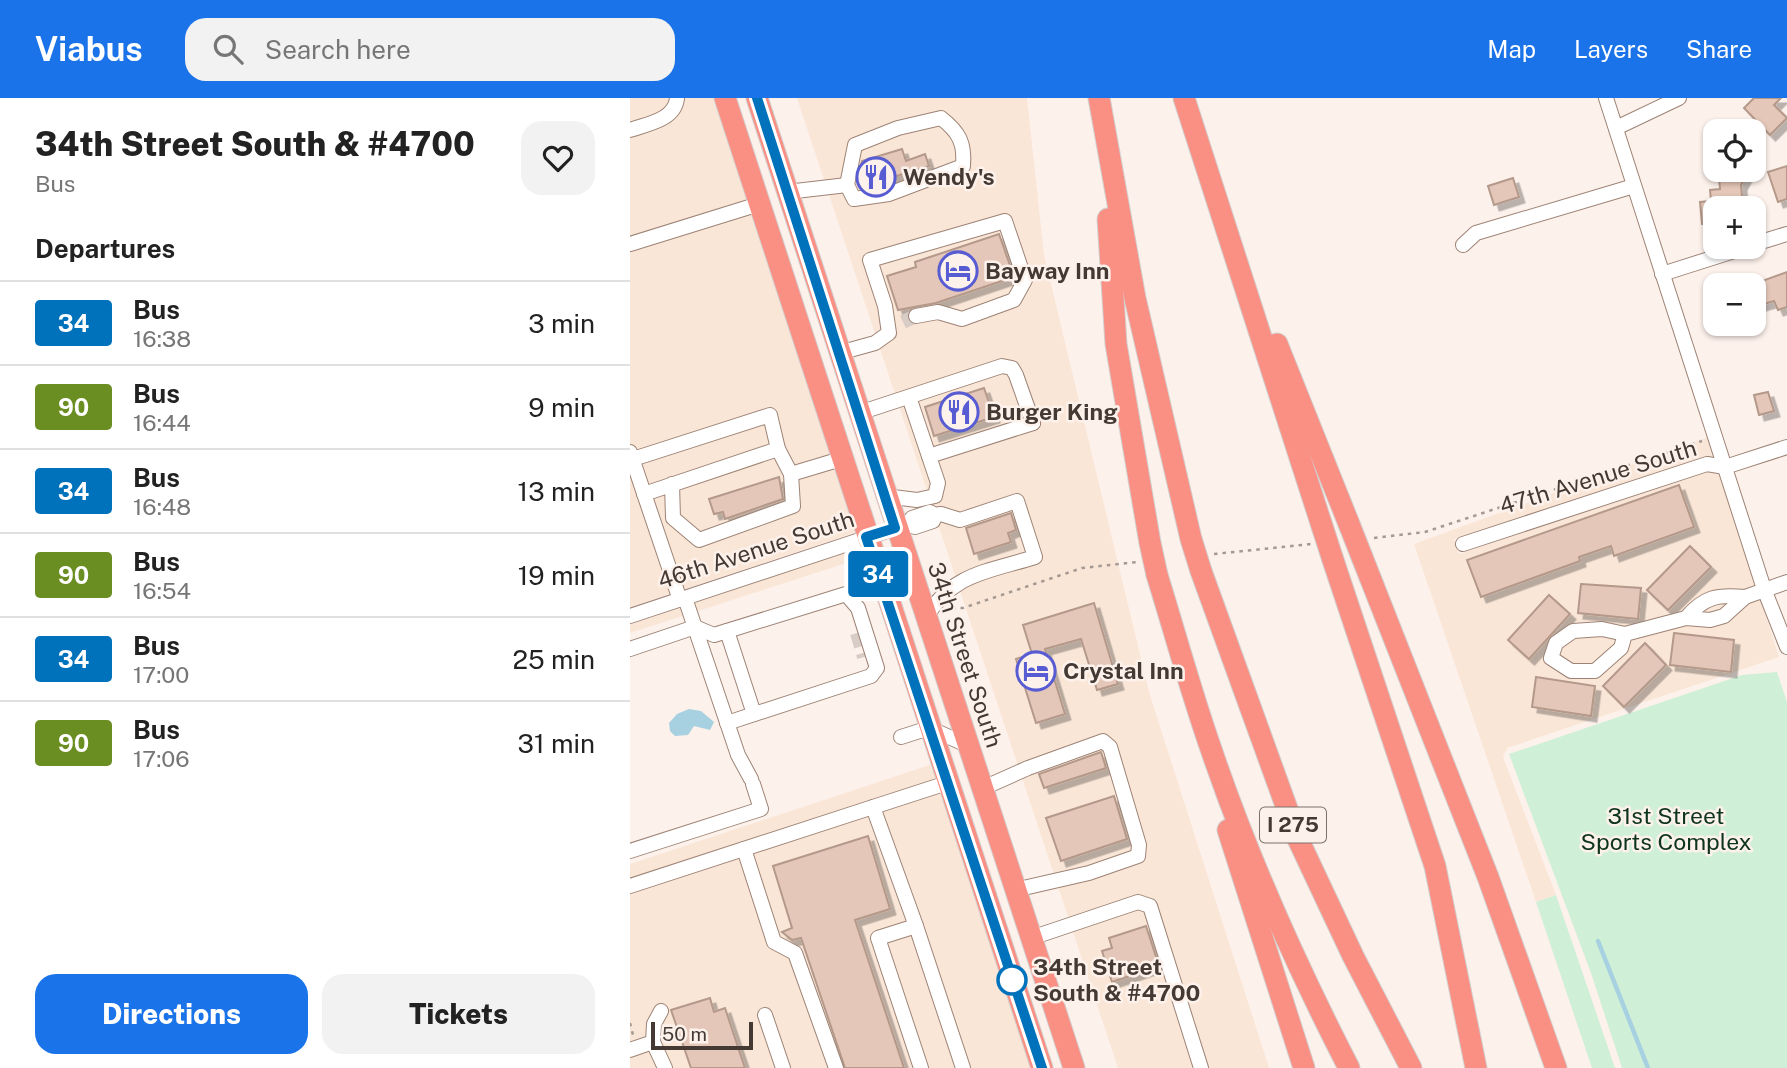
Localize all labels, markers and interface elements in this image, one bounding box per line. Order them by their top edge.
search box [185,18,675,81]
text: Viabus [35,30,143,68]
icon: search [209,30,247,68]
text: Search here [265,34,411,65]
text: Map [1487,35,1536,63]
text: Layers [1574,35,1648,63]
text: Share [1686,35,1752,63]
map controls [1703,119,1766,336]
button: locate [1703,119,1766,182]
button: heart [521,121,595,195]
text: 34th Street South & #4700 [35,125,475,163]
restaurant icon: Wendy's [855,156,897,198]
place label: Wendy's [903,163,995,190]
text: Bus [35,170,75,197]
button: + [1703,196,1766,259]
text: Departures [35,233,175,264]
hotel icon: Bayway Inn [937,250,979,292]
place label: Bayway Inn [985,257,1109,284]
button: − [1703,273,1766,336]
text: Bus [133,294,180,325]
text: 3 min [528,308,595,339]
text: 34 [58,309,89,337]
text: 16:38 [133,325,191,352]
text: Bus [133,378,180,409]
restaurant icon: Burger King [938,391,980,433]
text: 9 min [528,392,595,423]
text: 90 [58,393,89,421]
place label: Burger King [986,398,1118,425]
text: 16:44 [133,409,191,436]
street label: 47th Avenue South [1496,434,1700,519]
text: Bus [133,462,180,493]
text: 13 min [518,476,595,507]
text: 34 [58,477,89,505]
text: 16:48 [133,493,191,520]
street label: 46th Avenue South [654,505,857,594]
text: Bus [133,546,180,577]
line badge: 34 [846,551,910,597]
street label: 34th Street South [923,559,1008,751]
text: 19 min [518,560,595,591]
text: 34 [862,560,894,588]
text: 90 [58,561,89,589]
text: 16:54 [133,577,191,604]
text: Bus [133,630,180,661]
text: 25 min [512,644,595,675]
text: 34 [58,645,89,673]
hotel icon: Crystal Inn [1015,650,1057,692]
place label: Crystal Inn [1063,657,1184,684]
text: 17:00 [133,661,189,688]
text: Bus [133,714,180,745]
text: 31 min [518,728,595,759]
text: 90 [58,729,89,757]
text: 17:06 [133,745,190,772]
park label: 31st Street Sports Complex [1581,802,1751,855]
road number: I 275 [1260,808,1326,842]
place label: 34th Street South & #4700 [1033,953,1200,1006]
marker: 34th Street South & #4700 [997,965,1027,995]
button: Directions [35,974,308,1054]
button: Tickets [322,974,595,1054]
scale bar [651,1019,752,1051]
text: 50 m [662,1023,707,1045]

